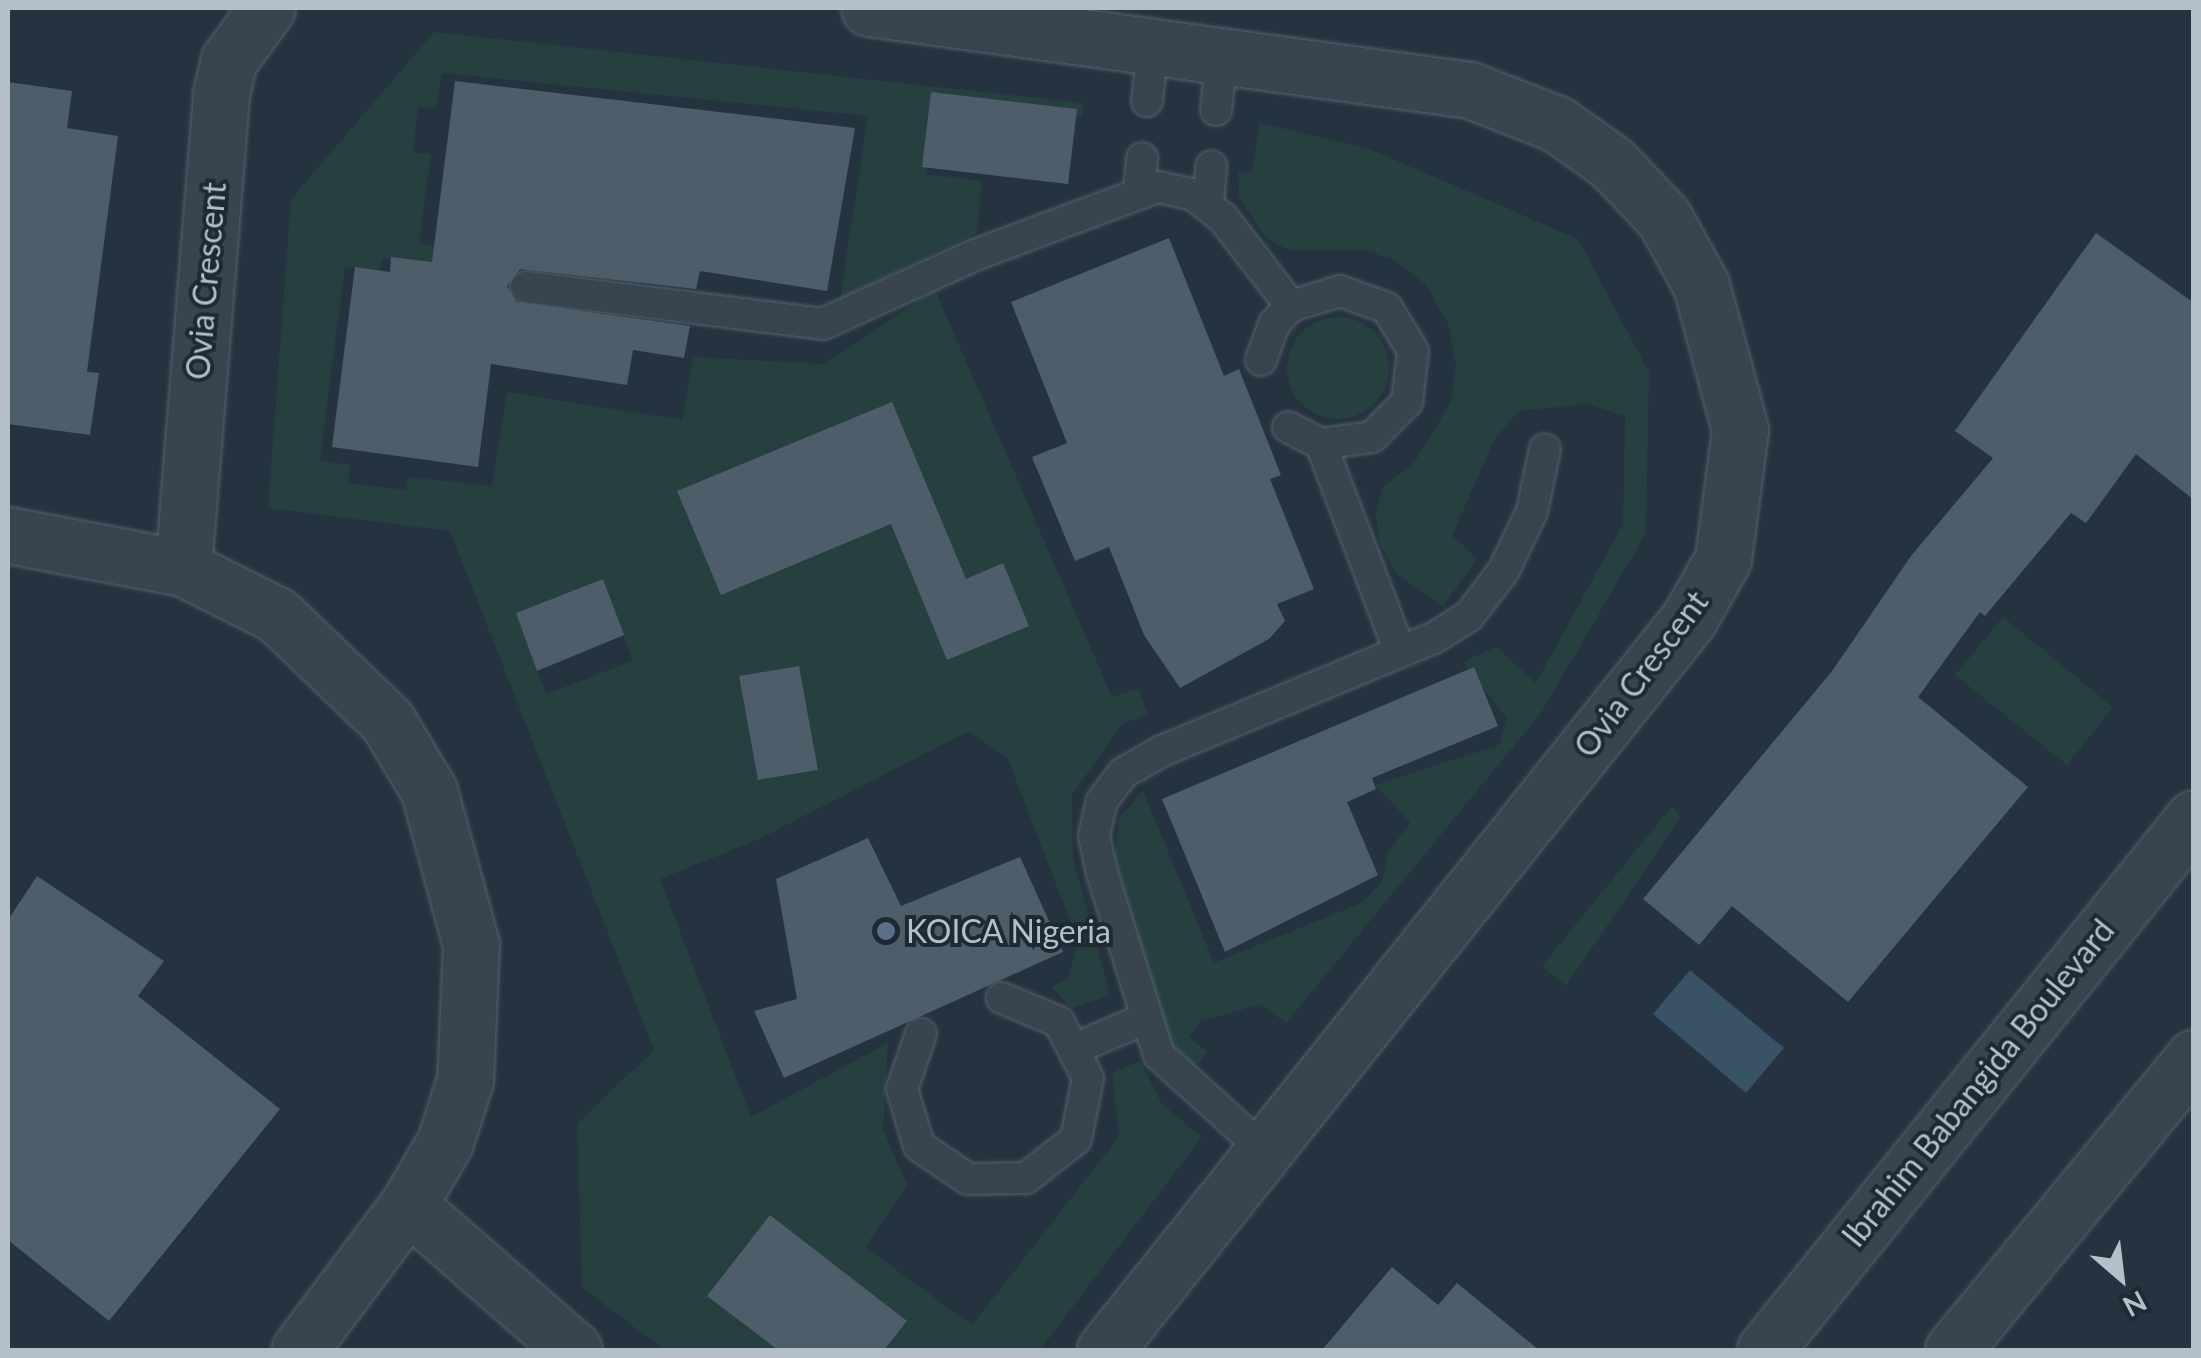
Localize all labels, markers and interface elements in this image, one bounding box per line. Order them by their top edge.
street label: Ovia Crescent [178,181,234,381]
street label: Ovia Crescent [1566,583,1716,765]
place label: KOICA Nigeria [906,912,1112,950]
street label: Ibrahim Babangida Boulevard [1834,912,2122,1254]
marker: KOICA Nigeria [875,920,897,942]
north arrow [2071,1228,2171,1328]
text: N [2118,1284,2153,1325]

